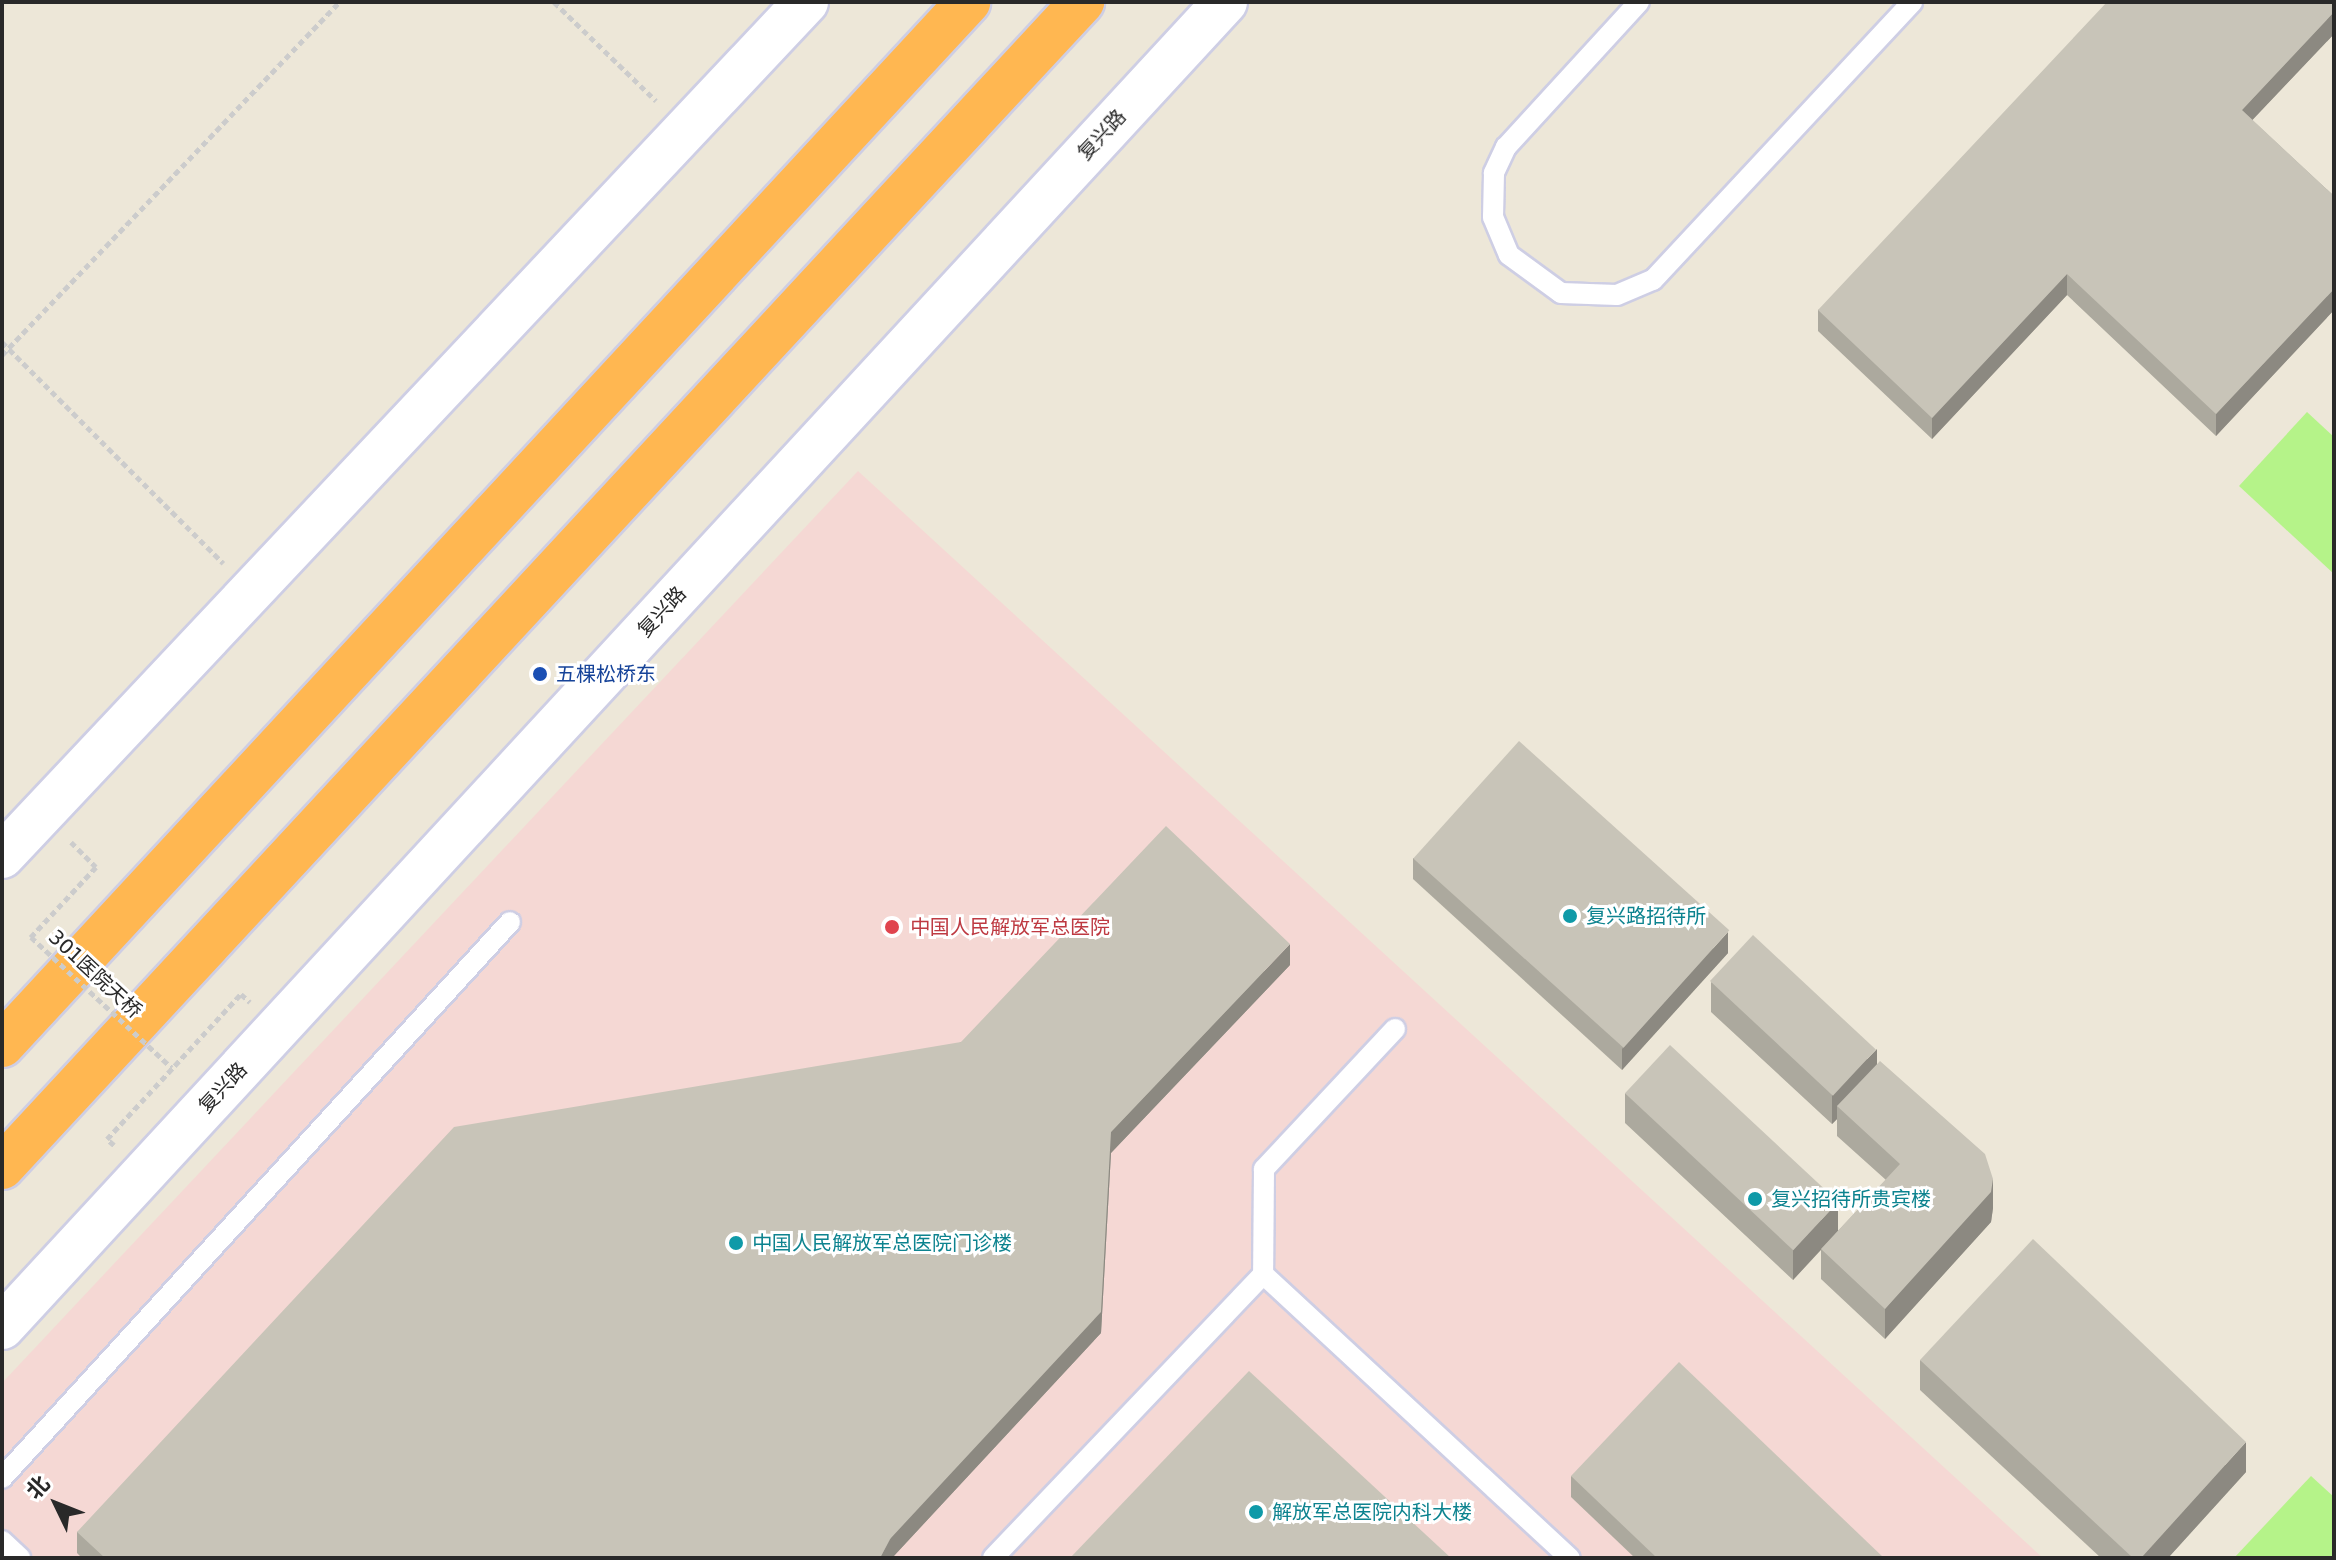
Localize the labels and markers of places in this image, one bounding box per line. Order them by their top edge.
place label: 五棵松桥东 [556,662,656,686]
marker: 五棵松桥东 [531,665,549,683]
place label: 复兴路招待所 [1586,904,1706,928]
marker: 复兴路招待所 [1561,907,1579,925]
place label: 中国人民解放军总医院 [910,915,1110,939]
marker: 中国人民解放军总医院 [881,916,903,938]
place label: 复兴招待所贵宾楼 [1771,1187,1931,1211]
marker: 复兴招待所贵宾楼 [1746,1190,1764,1208]
place label: 中国人民解放军总医院门诊楼 [752,1231,1012,1255]
marker: 中国人民解放军总医院门诊楼 [727,1234,745,1252]
place label: 解放军总医院内科大楼 [1272,1500,1472,1524]
marker: 解放军总医院内科大楼 [1247,1503,1265,1521]

